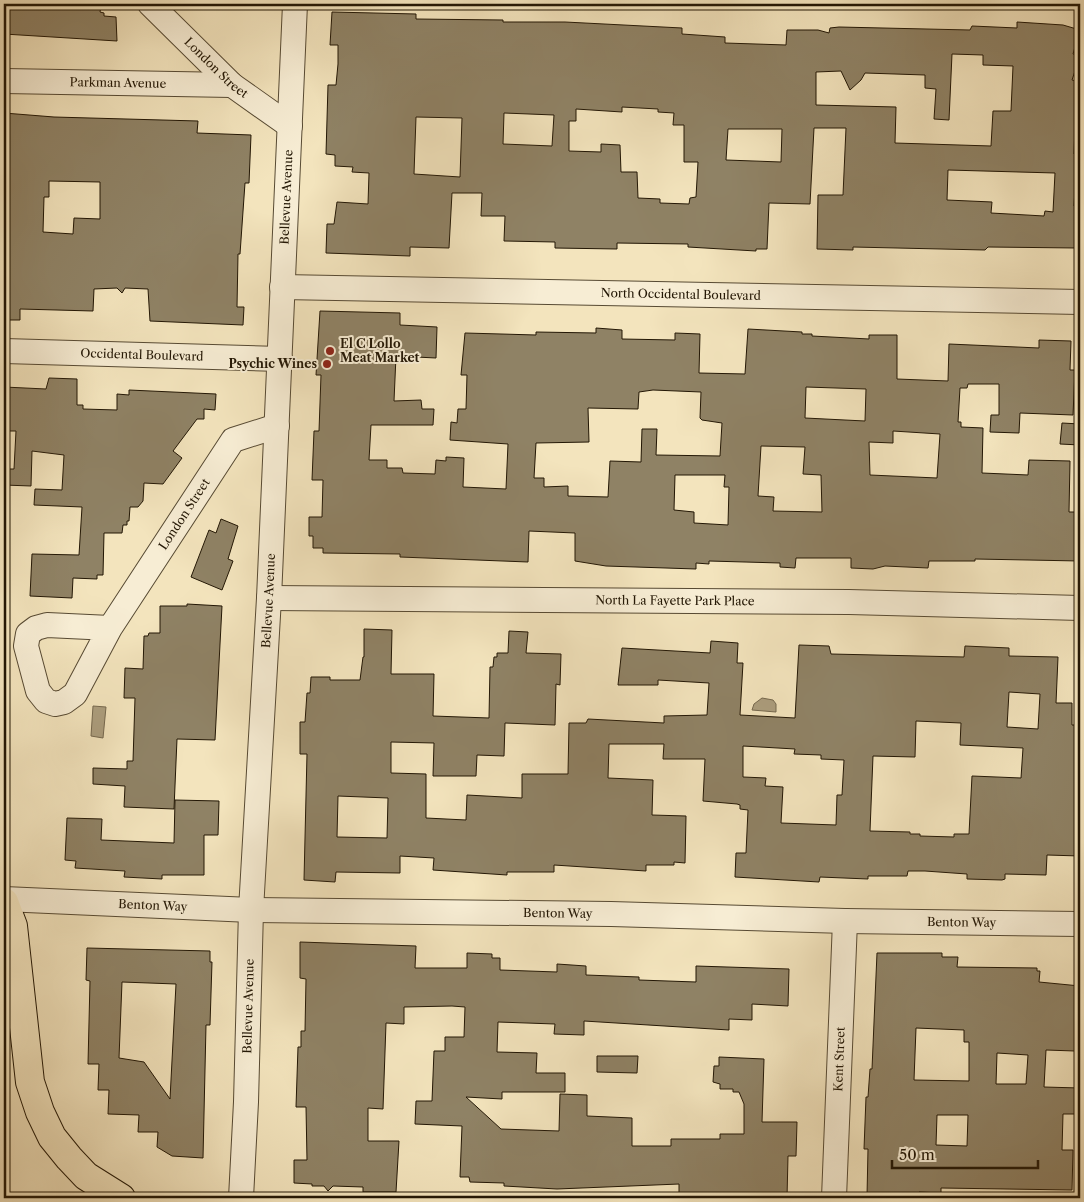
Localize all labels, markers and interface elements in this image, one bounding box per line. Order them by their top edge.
street label: London Street [181,34,252,101]
street label: Parkman Avenue [70,74,167,91]
street label: Bellevue Avenue [276,149,296,245]
street label: North Occidental Boulevard [601,285,762,303]
place label: El C Lollo Meat Market [340,336,420,365]
street label: Occidental Boulevard [80,345,204,364]
marker: El C Lollo Meat Market [324,345,336,357]
place label: Psychic Wines [228,356,317,371]
marker: Psychic Wines [321,358,333,370]
street label: London Street [155,475,213,552]
street label: Bellevue Avenue [258,553,278,648]
street label: North La Fayette Park Place [595,592,755,608]
street label: Benton Way [118,896,188,914]
street label: Benton Way [523,905,593,921]
street label: Benton Way [927,914,997,930]
street label: Bellevue Avenue [239,958,257,1054]
street label: Kent Street [830,1026,848,1092]
scale bar [892,1137,1038,1169]
text: 50 m [899,1145,935,1164]

